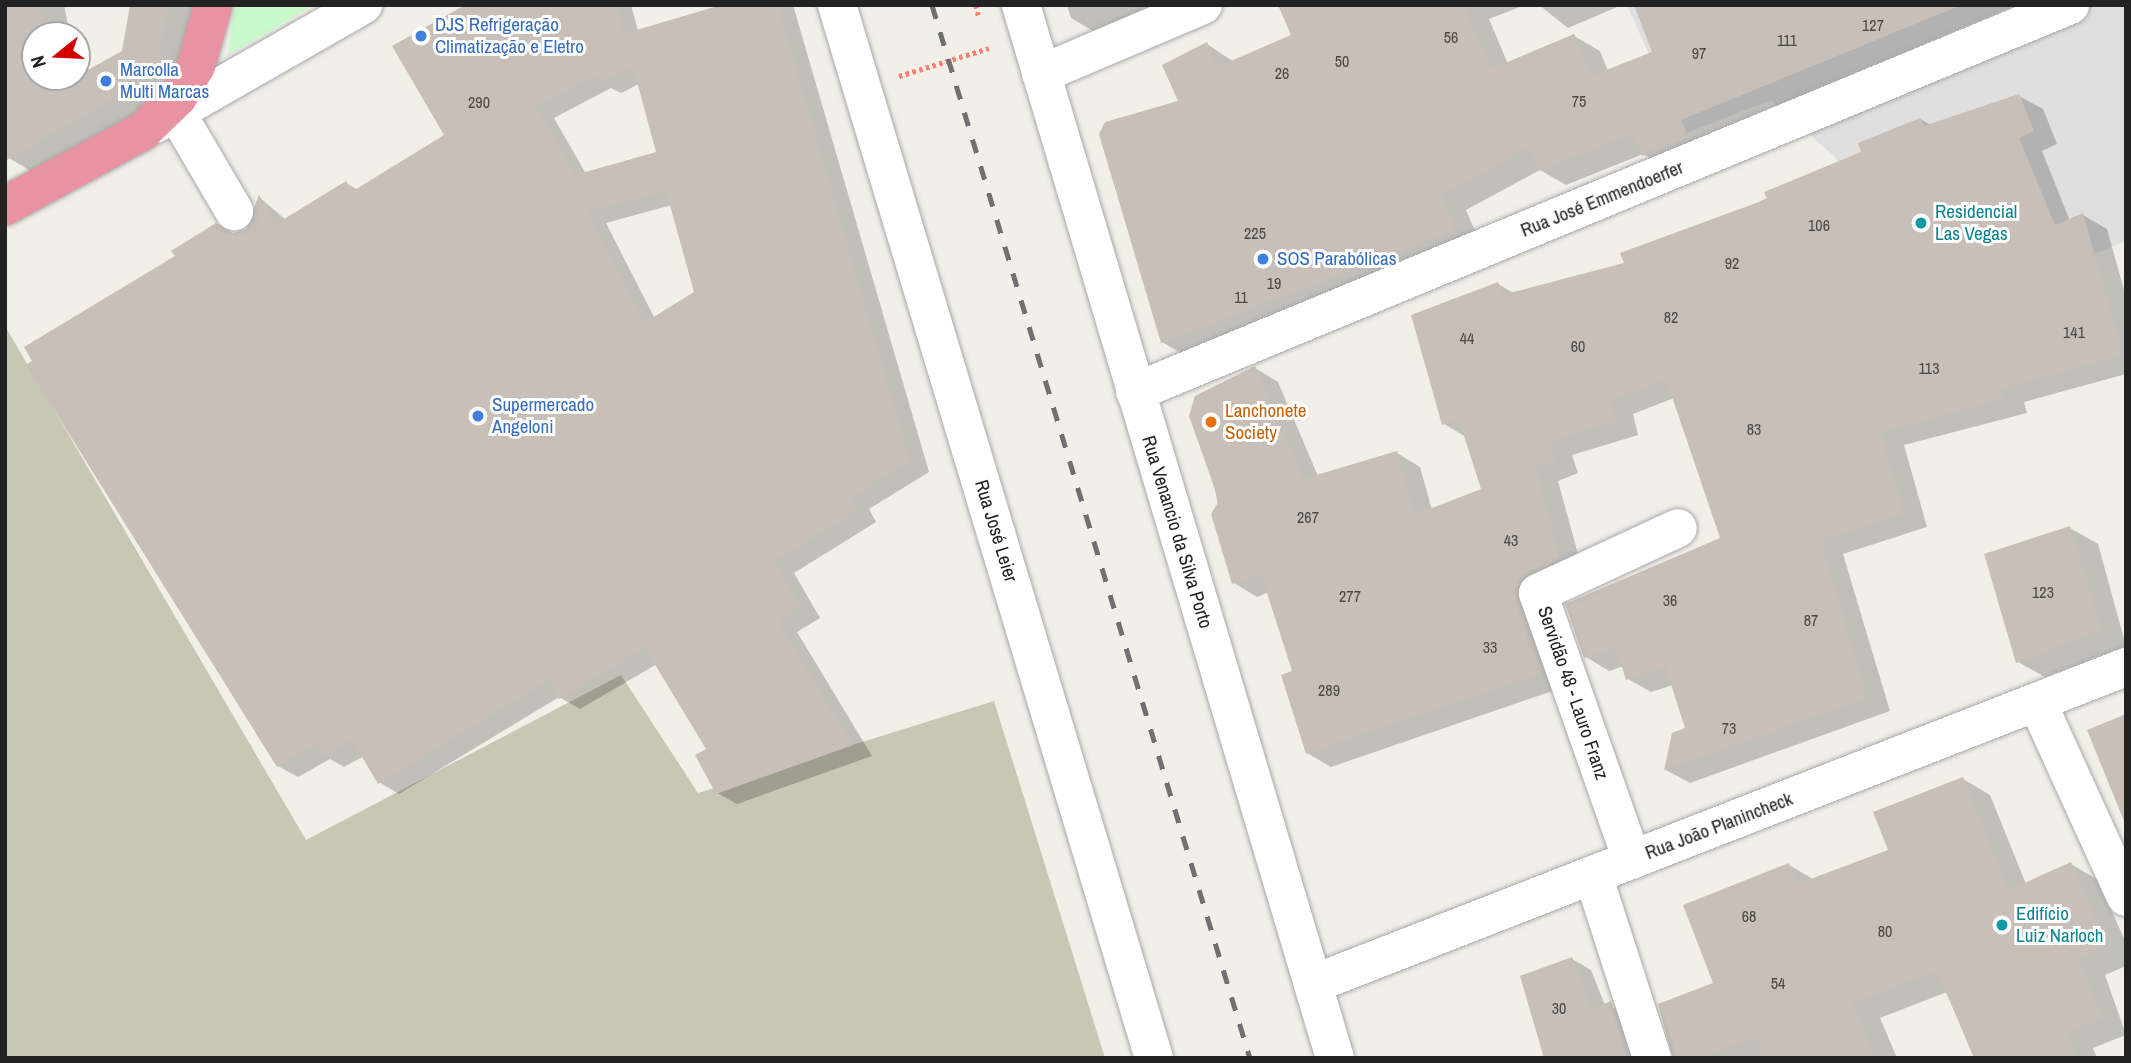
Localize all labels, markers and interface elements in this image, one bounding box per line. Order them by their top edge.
place label: DJS Refrigeração Climatização e Eletro [435,14,584,58]
house number: 127 [1862,15,1884,35]
north arrow [21,21,91,91]
house number: 56 [1444,27,1458,47]
marker: DJS Refrigeração Climatização e Eletro [413,28,429,44]
house number: 111 [1777,30,1797,50]
house number: 97 [1692,43,1706,63]
house number: 50 [1335,51,1349,71]
text: N [24,53,52,71]
place label: Marcolla Multi Marcas [120,59,209,103]
house number: 26 [1275,63,1289,83]
marker: Marcolla Multi Marcas [98,73,114,89]
house number: 75 [1572,91,1586,111]
house number: 290 [468,92,490,112]
street label: Rua José Emmendoerfer [1517,156,1687,242]
place label: Residencial Las Vegas [1935,201,2017,245]
house number: 106 [1808,215,1830,235]
marker: Residencial Las Vegas [1913,215,1929,231]
house number: 225 [1244,223,1266,243]
place label: SOS Parabólicas [1277,248,1397,270]
marker: SOS Parabólicas [1255,251,1271,267]
house number: 92 [1725,253,1739,273]
house number: 19 [1267,273,1281,293]
house number: 11 [1234,287,1248,307]
house number: 82 [1664,307,1678,327]
house number: 141 [2063,322,2085,342]
house number: 44 [1460,328,1474,348]
house number: 60 [1571,336,1585,356]
house number: 113 [1919,358,1939,378]
place label: Supermercado Angeloni [492,394,594,438]
place label: Lanchonete Society [1225,400,1306,444]
marker: Supermercado Angeloni [470,408,486,424]
marker: Lanchonete Society [1203,414,1219,430]
house number: 83 [1747,419,1761,439]
street label: Rua Venancio da Silva Porto [1137,433,1217,631]
street label: Rua José Leier [970,477,1022,585]
house number: 267 [1297,507,1319,527]
house number: 43 [1504,530,1518,550]
house number: 123 [2032,582,2054,602]
house number: 277 [1339,586,1361,606]
house number: 36 [1663,590,1677,610]
street label: Servidão 48 - Lauro Franz [1533,603,1613,783]
house number: 87 [1804,610,1818,630]
house number: 33 [1483,637,1497,657]
house number: 289 [1318,680,1340,700]
house number: 73 [1722,718,1736,738]
street label: Rua João Planincheck [1642,787,1796,865]
place label: Edifício Luiz Narloch [2016,903,2103,947]
house number: 68 [1742,906,1756,926]
marker: Edifício Luiz Narloch [1994,917,2010,933]
house number: 80 [1878,921,1892,941]
house number: 54 [1771,973,1785,993]
house number: 30 [1552,998,1566,1018]

